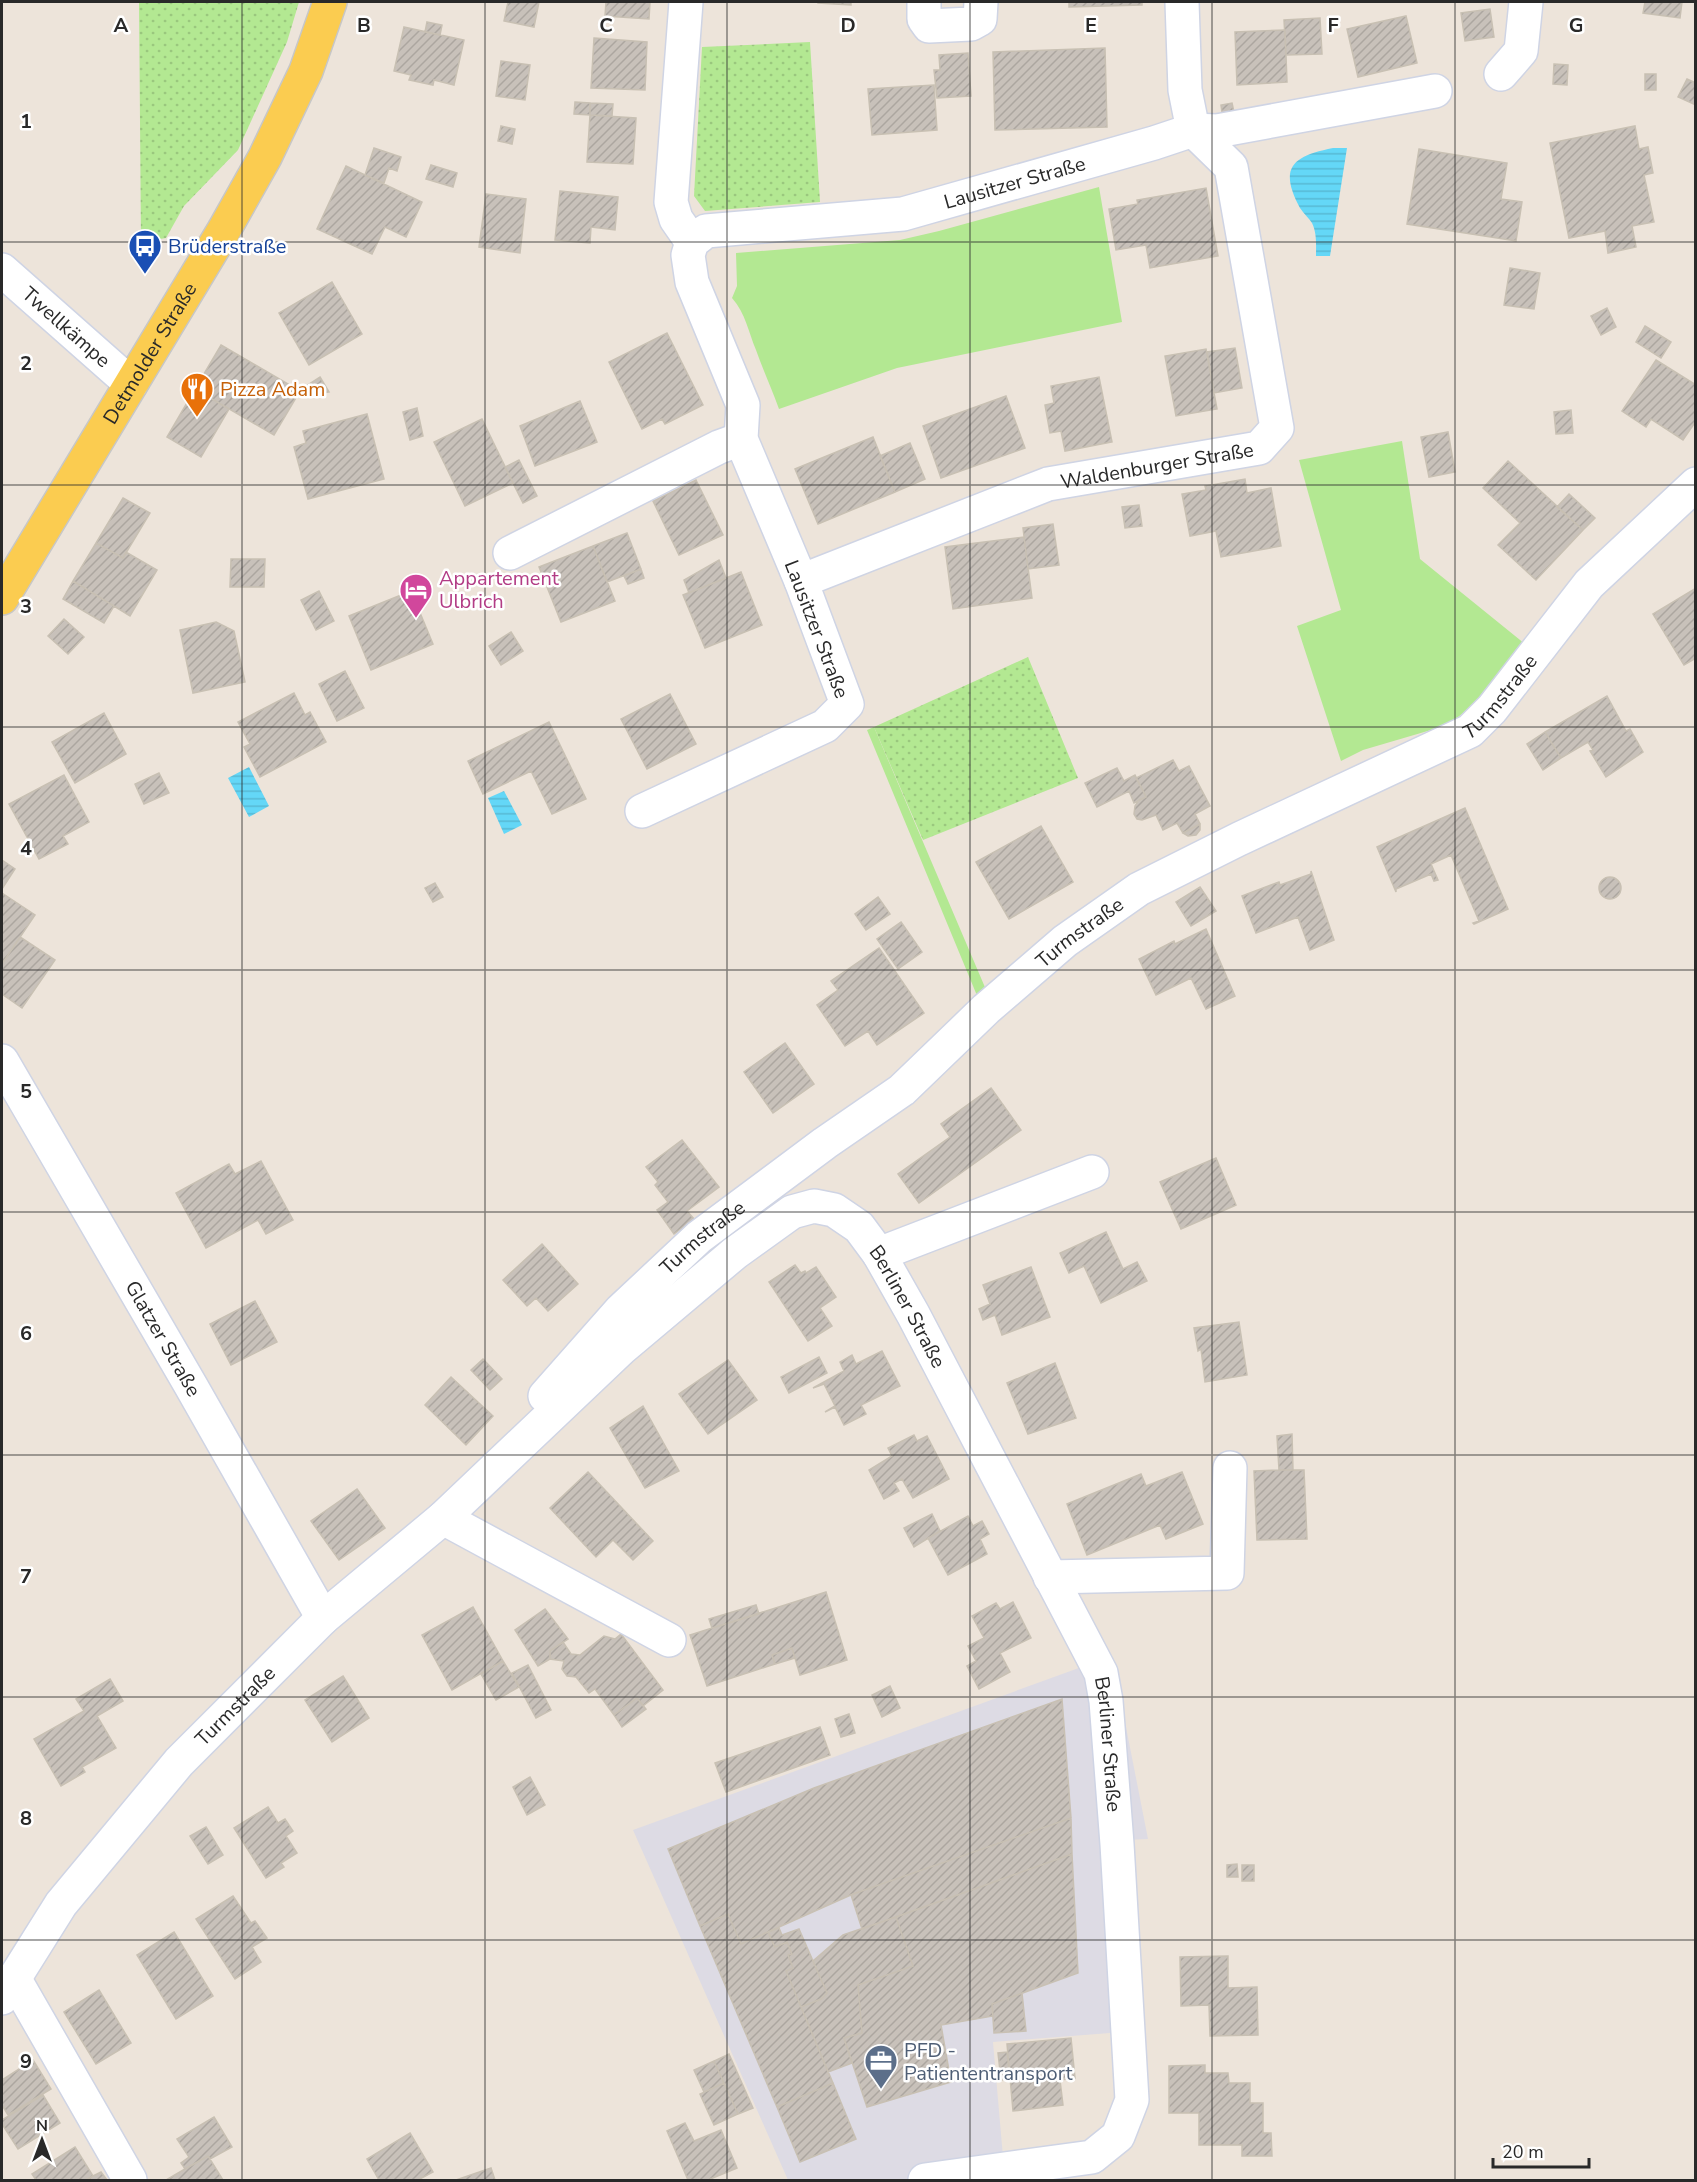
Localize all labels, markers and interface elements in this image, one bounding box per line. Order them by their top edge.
text: A [114,12,129,39]
text: B [357,12,371,39]
text: C [599,12,613,39]
text: D [840,12,856,39]
text: E [1085,12,1097,39]
text: F [1327,12,1339,39]
text: G [1569,12,1583,39]
text: 1 [20,108,32,135]
street label: Lausitzer Straße [941,150,1089,216]
bus stop icon: Brüderstraße [127,228,163,275]
place label: Brüderstraße [168,233,286,260]
street label: Detmolder Straße [97,277,203,429]
street label: Twellkämpe [16,281,116,374]
text: 2 [20,350,32,377]
restaurant icon: Pizza Adam [179,371,215,418]
place label: Pizza Adam [220,376,325,403]
street label: Waldenburger Straße [1059,436,1256,496]
street label: Lausitzer Straße [778,556,855,702]
place label: Appartement Ulbrich [439,565,560,615]
hotel icon: Appartement Ulbrich [398,572,434,619]
text: 3 [20,593,32,620]
street label: Turmstraße [1459,649,1544,746]
text: 4 [20,835,32,862]
street label: Turmstraße [1030,891,1129,974]
text: 5 [20,1078,32,1105]
street label: Turmstraße [654,1194,751,1281]
street label: Berliner Straße [863,1240,952,1373]
street label: Glatzer Straße [119,1276,207,1402]
text: 6 [20,1320,32,1347]
text: 7 [20,1563,32,1590]
street label: Turmstraße [189,1660,282,1752]
street label: Berliner Straße [1088,1674,1127,1813]
text: 8 [20,1805,32,1832]
place label: PFD - Patiententransport [904,2037,1073,2087]
office icon: PFD - Patiententransport [863,2043,899,2090]
text: 9 [20,2048,32,2075]
north arrow [12,2110,72,2170]
text: N [36,2115,48,2137]
scale bar [1493,2131,1589,2169]
text: 20 m [1502,2140,1544,2164]

